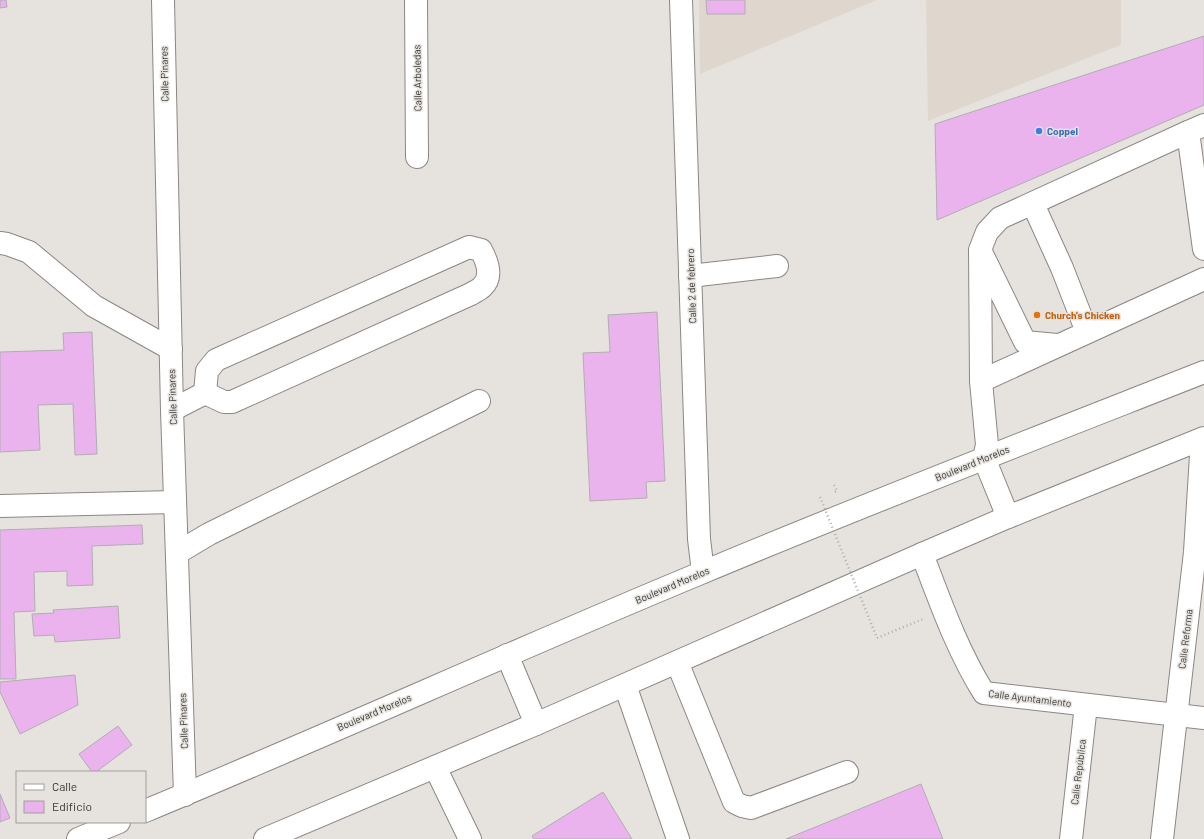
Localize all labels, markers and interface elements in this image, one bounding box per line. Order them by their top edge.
street label: Calle Arboledas [410,44,424,111]
street label: Calle Pinares [158,46,170,102]
place label: Coppel [1047,125,1078,137]
marker: Coppel [1034,126,1044,136]
street label: Calle 2 de febrero [684,248,698,324]
place label: Church's Chicken [1045,309,1120,321]
marker: Church's Chicken [1032,310,1042,320]
street label: Calle Pinares [165,369,179,425]
street label: Boulevard Morelos [933,442,1011,483]
street label: Boulevard Morelos [633,564,711,606]
street label: Calle Reforma [1175,609,1195,669]
street label: Calle Ayuntamiento [988,687,1072,709]
street label: Boulevard Morelos [335,691,413,733]
street label: Calle Pinares [176,693,190,749]
street label: Calle República [1068,739,1088,805]
legend [16,771,146,823]
text: Calle [52,779,77,793]
text: Edificio [52,799,92,813]

